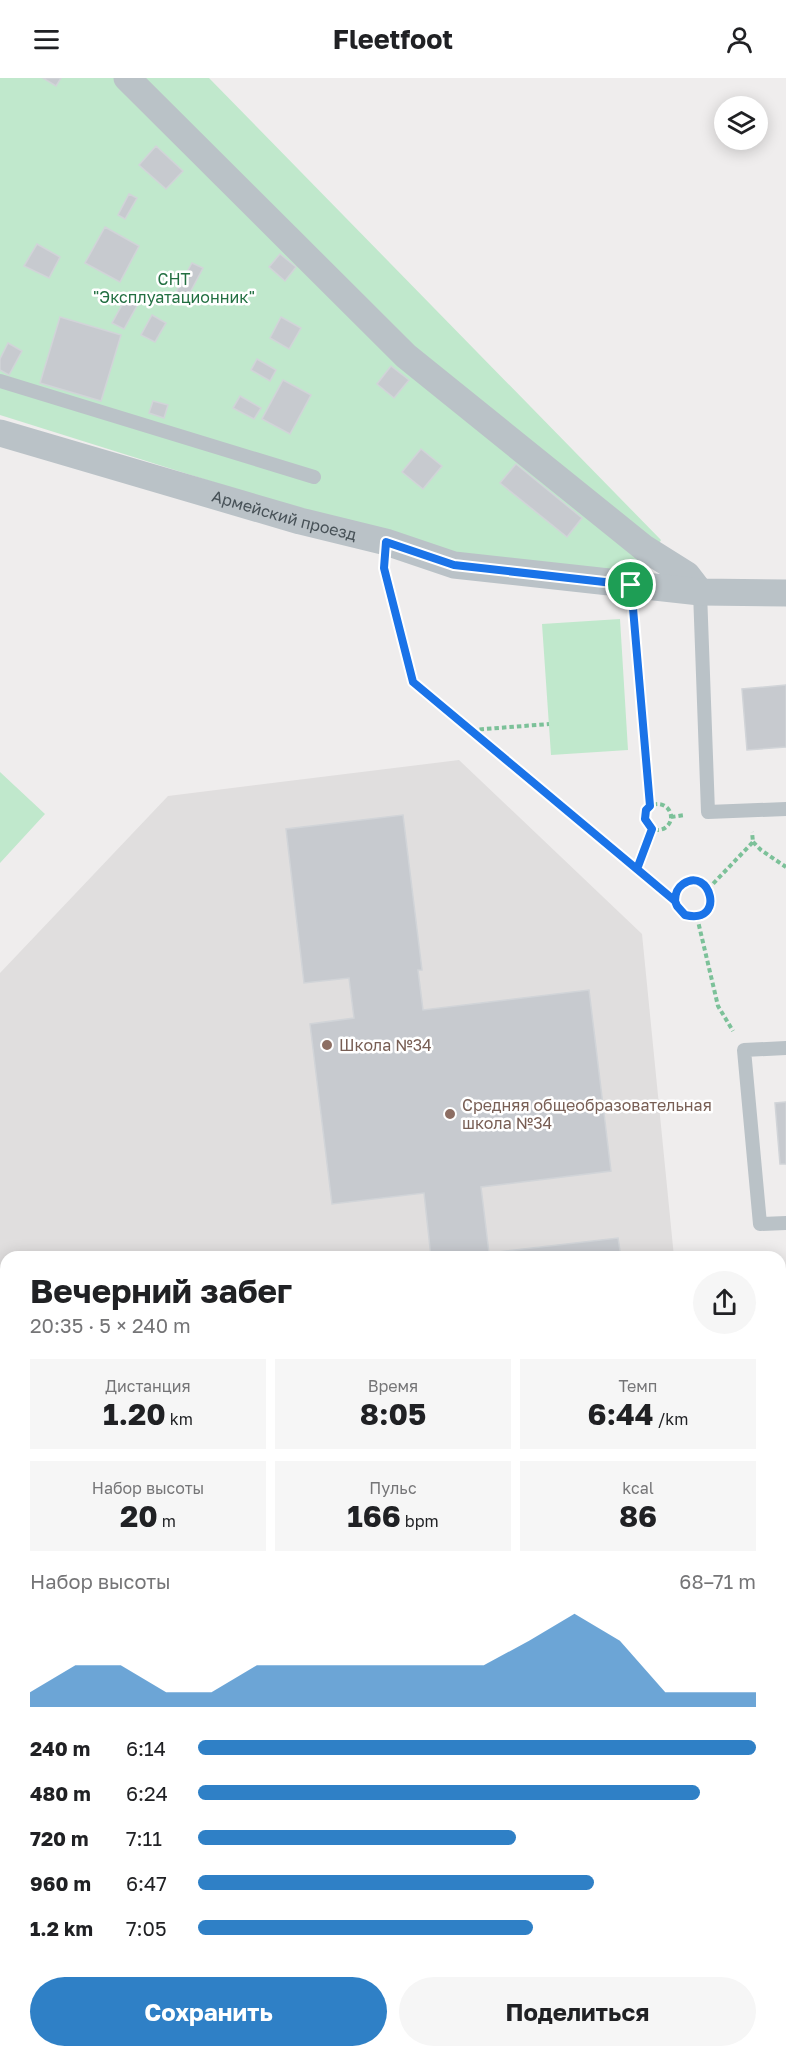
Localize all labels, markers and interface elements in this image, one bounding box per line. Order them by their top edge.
icon: menu [30,23,63,56]
text: Fleetfoot [333,23,453,55]
icon: person [723,23,756,56]
map controls [714,96,768,150]
button: layers [714,96,768,150]
park label: СНТ "Эксплуатационник" [93,269,255,307]
street label: Армейский проезд [210,486,359,545]
pin [605,559,656,610]
icon: arrive [614,568,647,601]
place label: Школа №34 [339,1035,432,1055]
marker: Школа №34 [320,1038,334,1052]
place label: Средняя общеобразовательная школа №34 [462,1095,712,1133]
marker: Средняя общеобразовательная школа №34 [443,1107,457,1121]
text: Вечерний забег [30,1271,292,1310]
button: share [693,1271,756,1334]
text: 20:35 · 5 × 240 m [30,1313,191,1337]
text: Дистанция [105,1376,191,1396]
text: Время [368,1376,418,1396]
text: Темп [619,1376,657,1396]
text: 1.20 [103,1396,166,1432]
text: 8:05 [360,1396,426,1432]
text: 6:44 [587,1396,654,1432]
text: km [166,1409,193,1429]
text: /km [654,1409,689,1429]
text: Набор высоты [92,1478,204,1498]
text: Пульс [369,1478,417,1498]
text: kcal [622,1478,654,1498]
text: 20 [120,1498,158,1534]
text: 166 [347,1498,401,1534]
text: 86 [619,1498,657,1534]
text: m [158,1511,176,1531]
text: bpm [401,1511,439,1531]
text: Набор высоты [30,1569,171,1593]
text: 68–71 m [679,1569,756,1593]
text: 240 m [30,1736,90,1760]
text: 6:14 [126,1736,166,1760]
text: 480 m [30,1781,91,1805]
text: 6:24 [126,1781,168,1805]
text: 720 m [30,1826,89,1850]
text: 7:11 [126,1826,162,1850]
text: 960 m [30,1871,91,1895]
text: 6:47 [126,1871,167,1895]
text: 1.2 km [30,1916,93,1940]
text: 7:05 [126,1916,167,1940]
button: Сохранить [30,1977,387,2046]
button: Поделиться [399,1977,756,2046]

